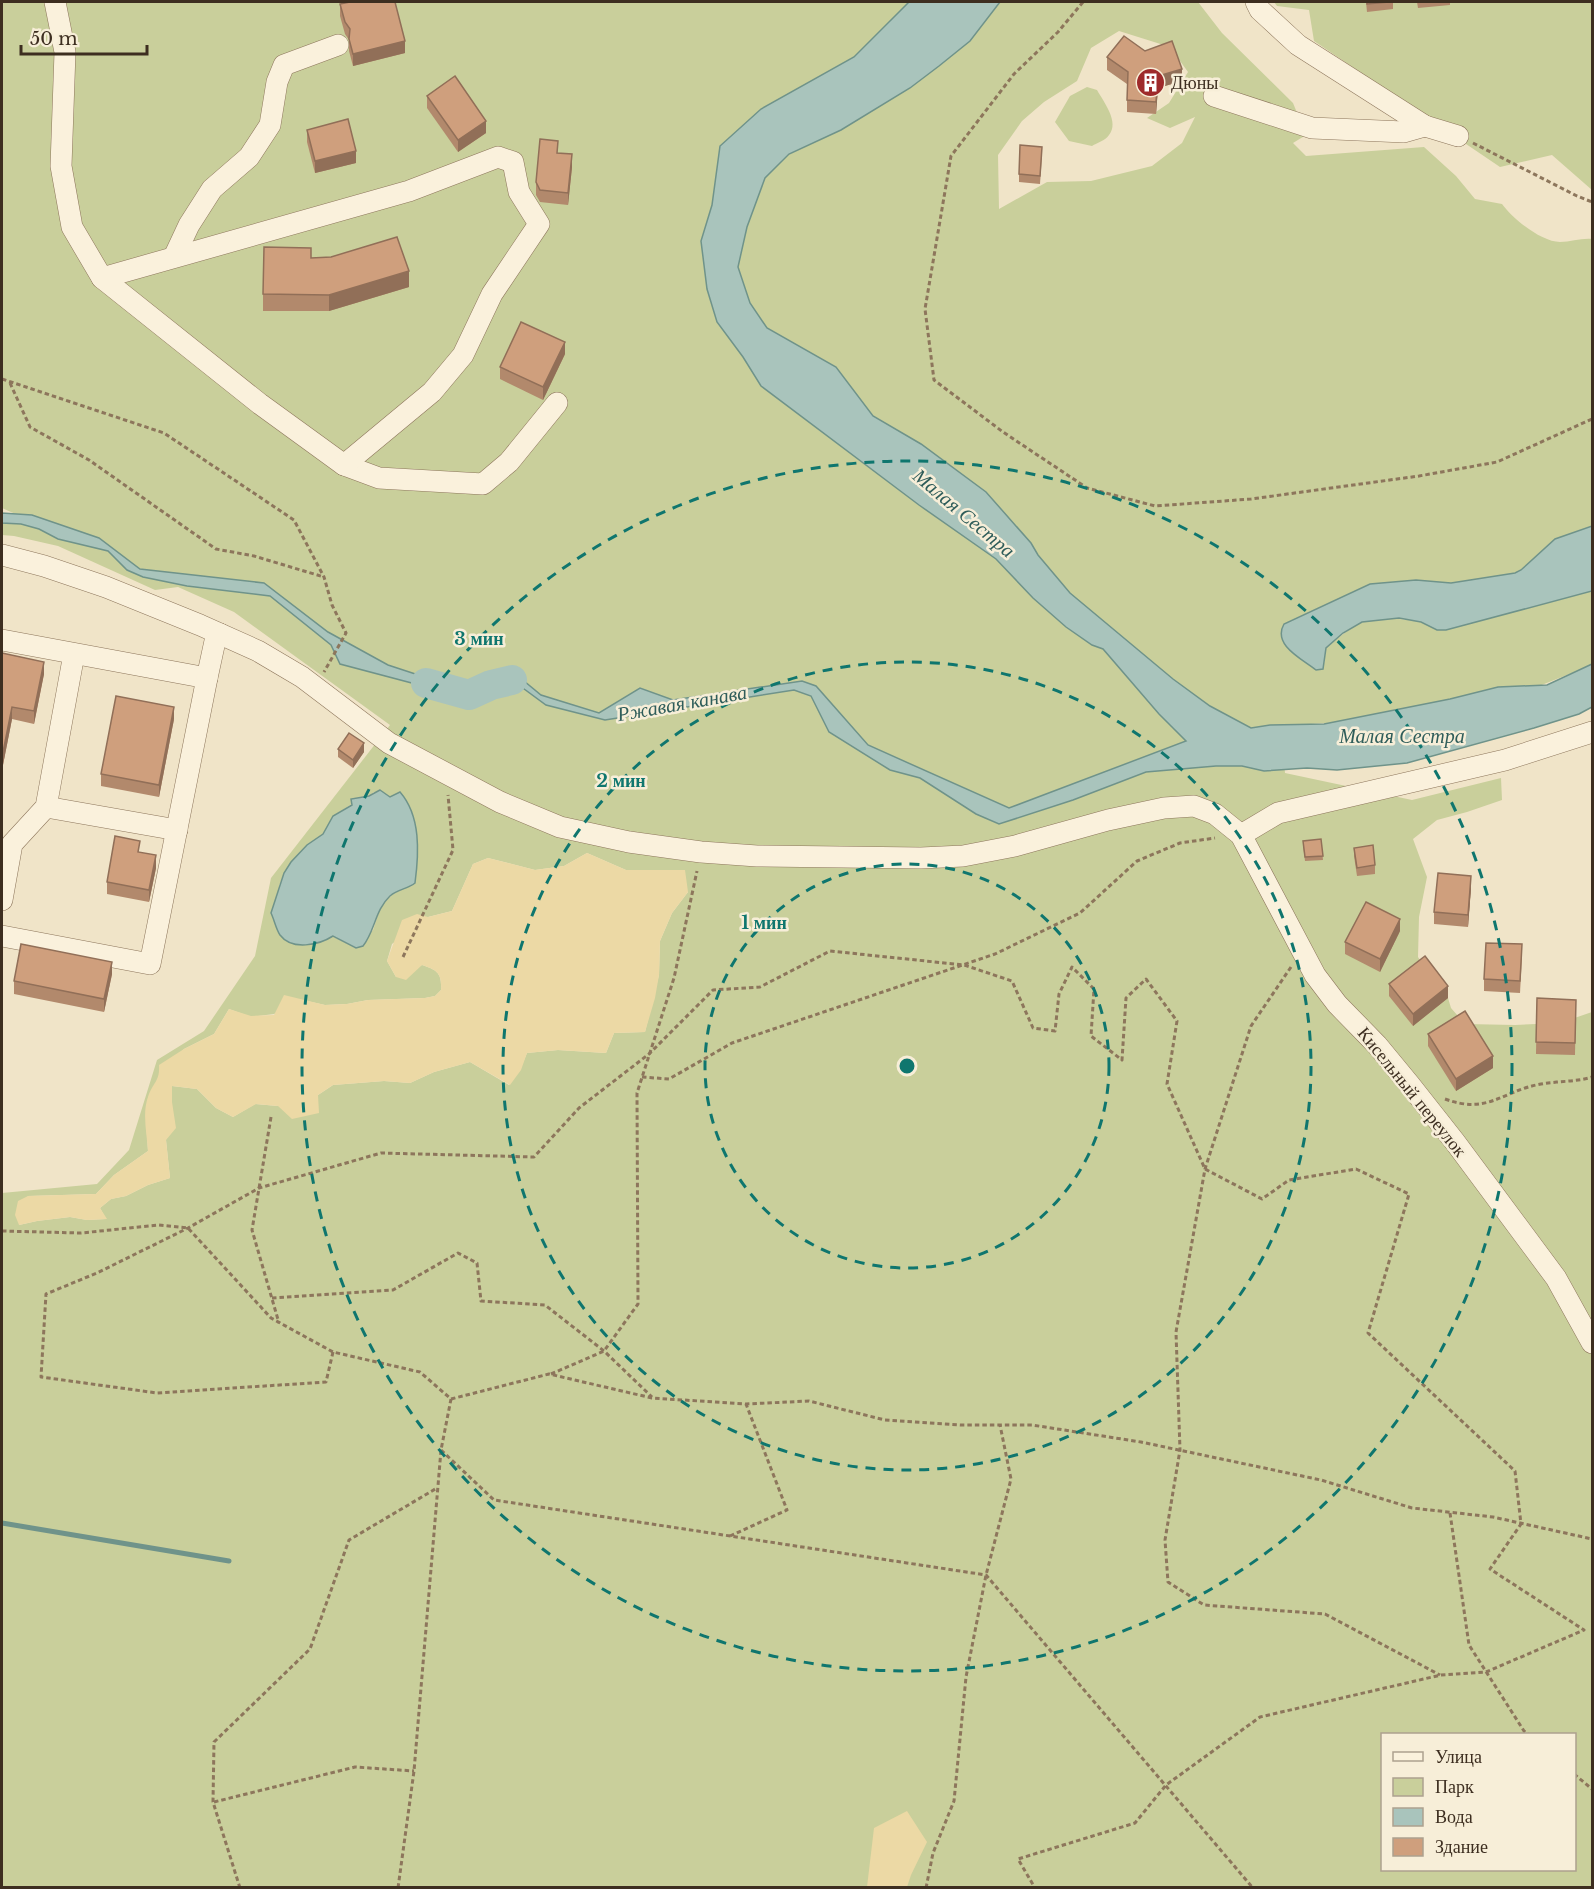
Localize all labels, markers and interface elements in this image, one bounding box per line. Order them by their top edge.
scale bar [21,18,147,56]
text: 50 m [30,28,78,50]
building icon: Дюны [1134,67,1166,99]
place label: Дюны [1171,72,1218,94]
water label: Малая Сестра [907,463,1020,563]
text: 3 мин [454,628,504,650]
water label: Ржавая канава [614,680,749,726]
water label: Малая Сестра [1338,724,1465,748]
text: 2 мин [596,770,646,792]
text: 1 мин [741,912,787,934]
street label: Кисельный переулок [1353,1023,1471,1162]
centre of rings [897,1056,917,1076]
legend [1381,1733,1576,1871]
text: Улица [1435,1746,1482,1768]
text: Парк [1435,1776,1474,1798]
text: Вода [1435,1806,1473,1828]
text: Здание [1435,1836,1488,1858]

